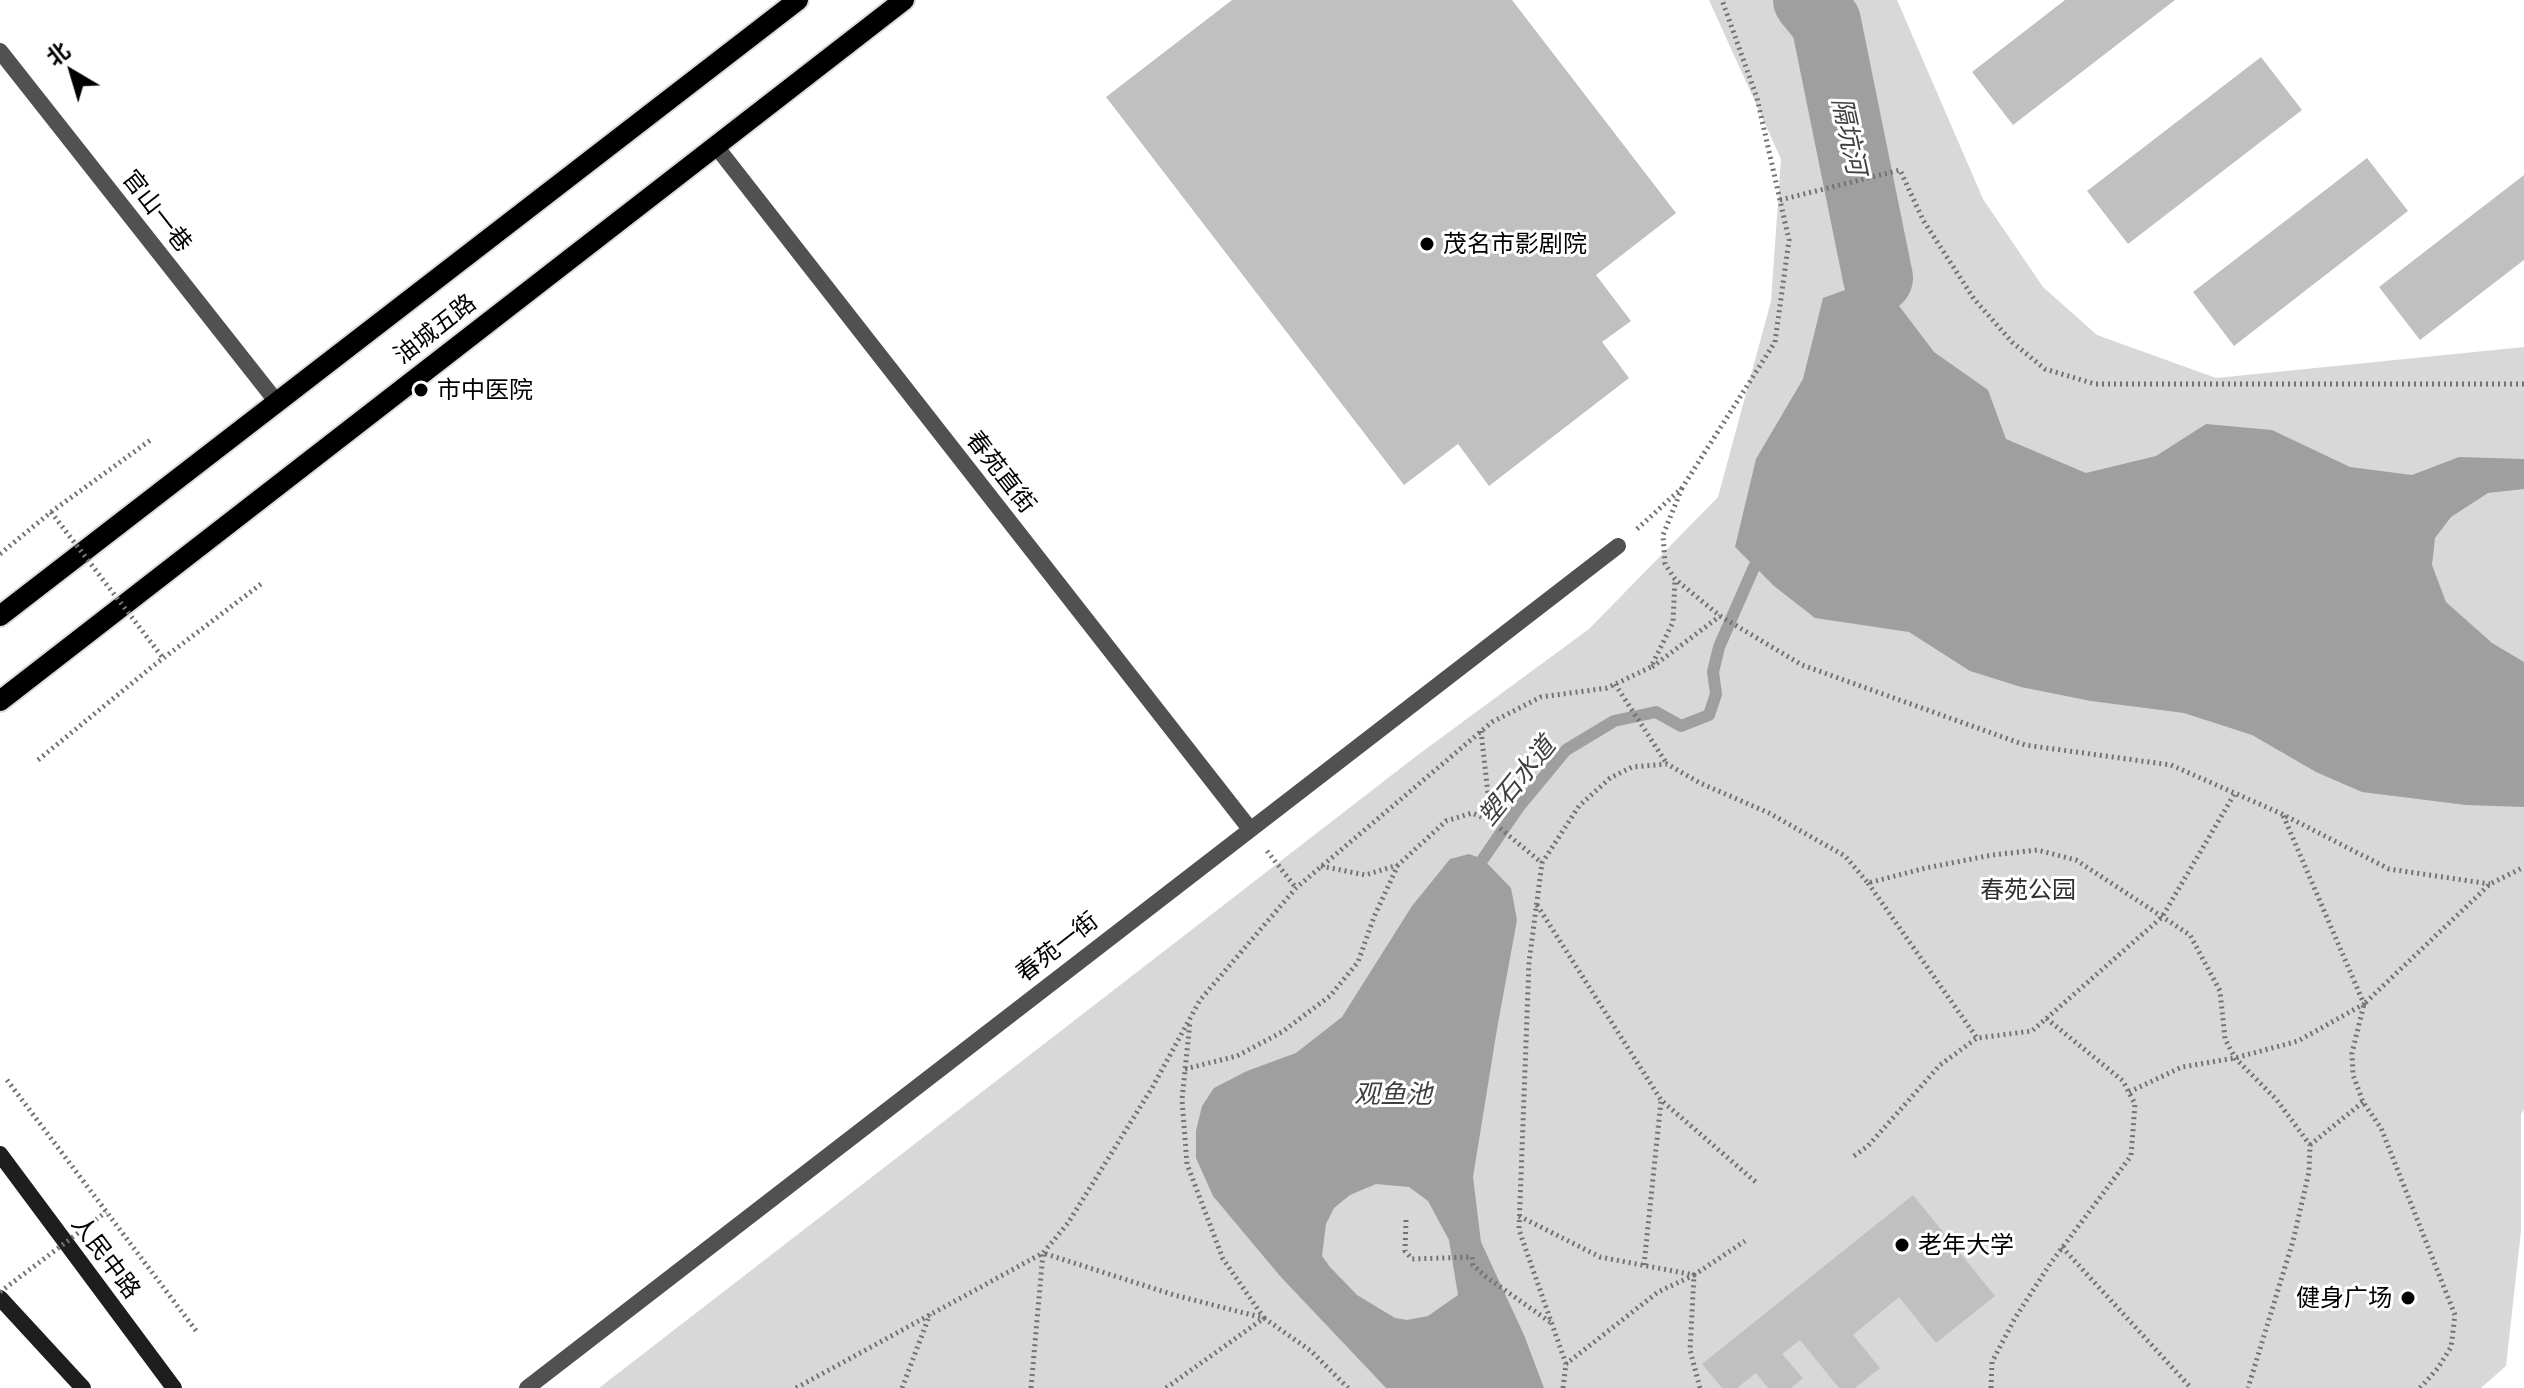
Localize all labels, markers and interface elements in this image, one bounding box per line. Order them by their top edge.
north arrow [32,32,112,112]
text: 北 [41,36,74,70]
water label: 隔坑河 [1826,95,1872,177]
street label: 官山一巷 [116,164,198,258]
place label: 茂名市影剧院 [1443,230,1587,258]
marker: 茂名市影剧院 [1418,235,1436,253]
street label: 油城五路 [388,288,482,370]
place label: 市中医院 [437,376,533,404]
marker: 市中医院 [412,381,430,399]
street label: 春苑直街 [960,425,1042,519]
water label: 塑石水道 [1472,731,1562,831]
park label: 春苑公园 [1980,876,2076,904]
street label: 春苑一街 [1010,906,1104,988]
water label: 观鱼池 [1354,1078,1432,1110]
street label: 人民中路 [66,1210,146,1304]
place label: 老年大学 [1918,1231,2014,1259]
marker: 老年大学 [1893,1236,1911,1254]
place label: 健身广场 [2296,1284,2392,1312]
marker: 健身广场 [2399,1289,2417,1307]

